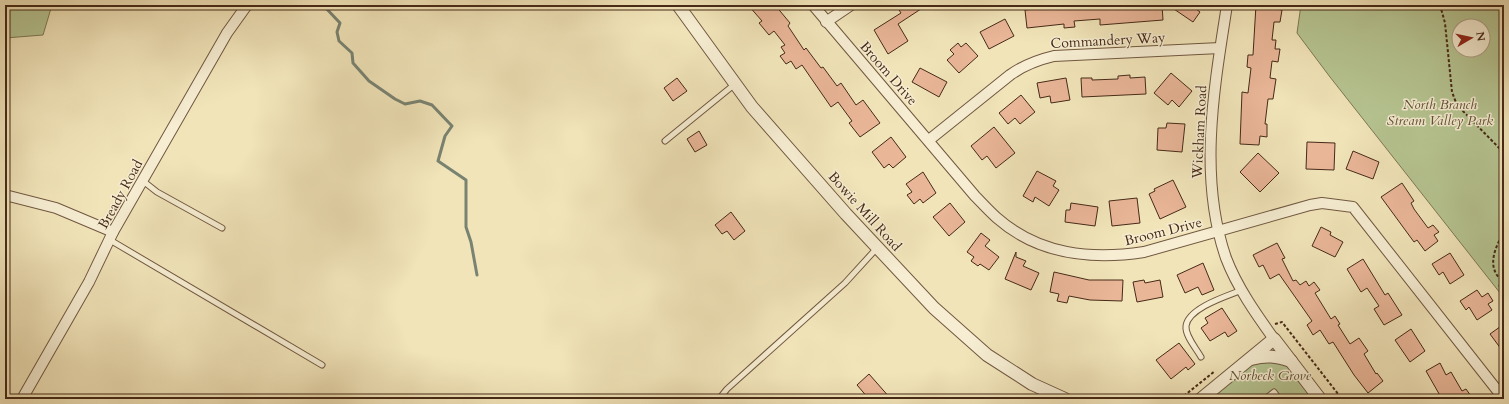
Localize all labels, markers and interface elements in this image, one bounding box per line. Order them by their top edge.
north arrow [1451,18,1491,58]
street label: Commandery Way [1050,28,1167,53]
text: N [1472,31,1489,43]
street label: Broom Drive [855,37,922,109]
street label: Wickham Road [1188,84,1211,180]
park label: North Branch Stream Valley Park [1387,95,1493,130]
street label: Bready Road [94,156,148,232]
street label: Bowie Mill Road [824,167,906,256]
street label: Broom Drive [1122,213,1204,250]
park label: Norbeck Grove [1229,366,1312,385]

